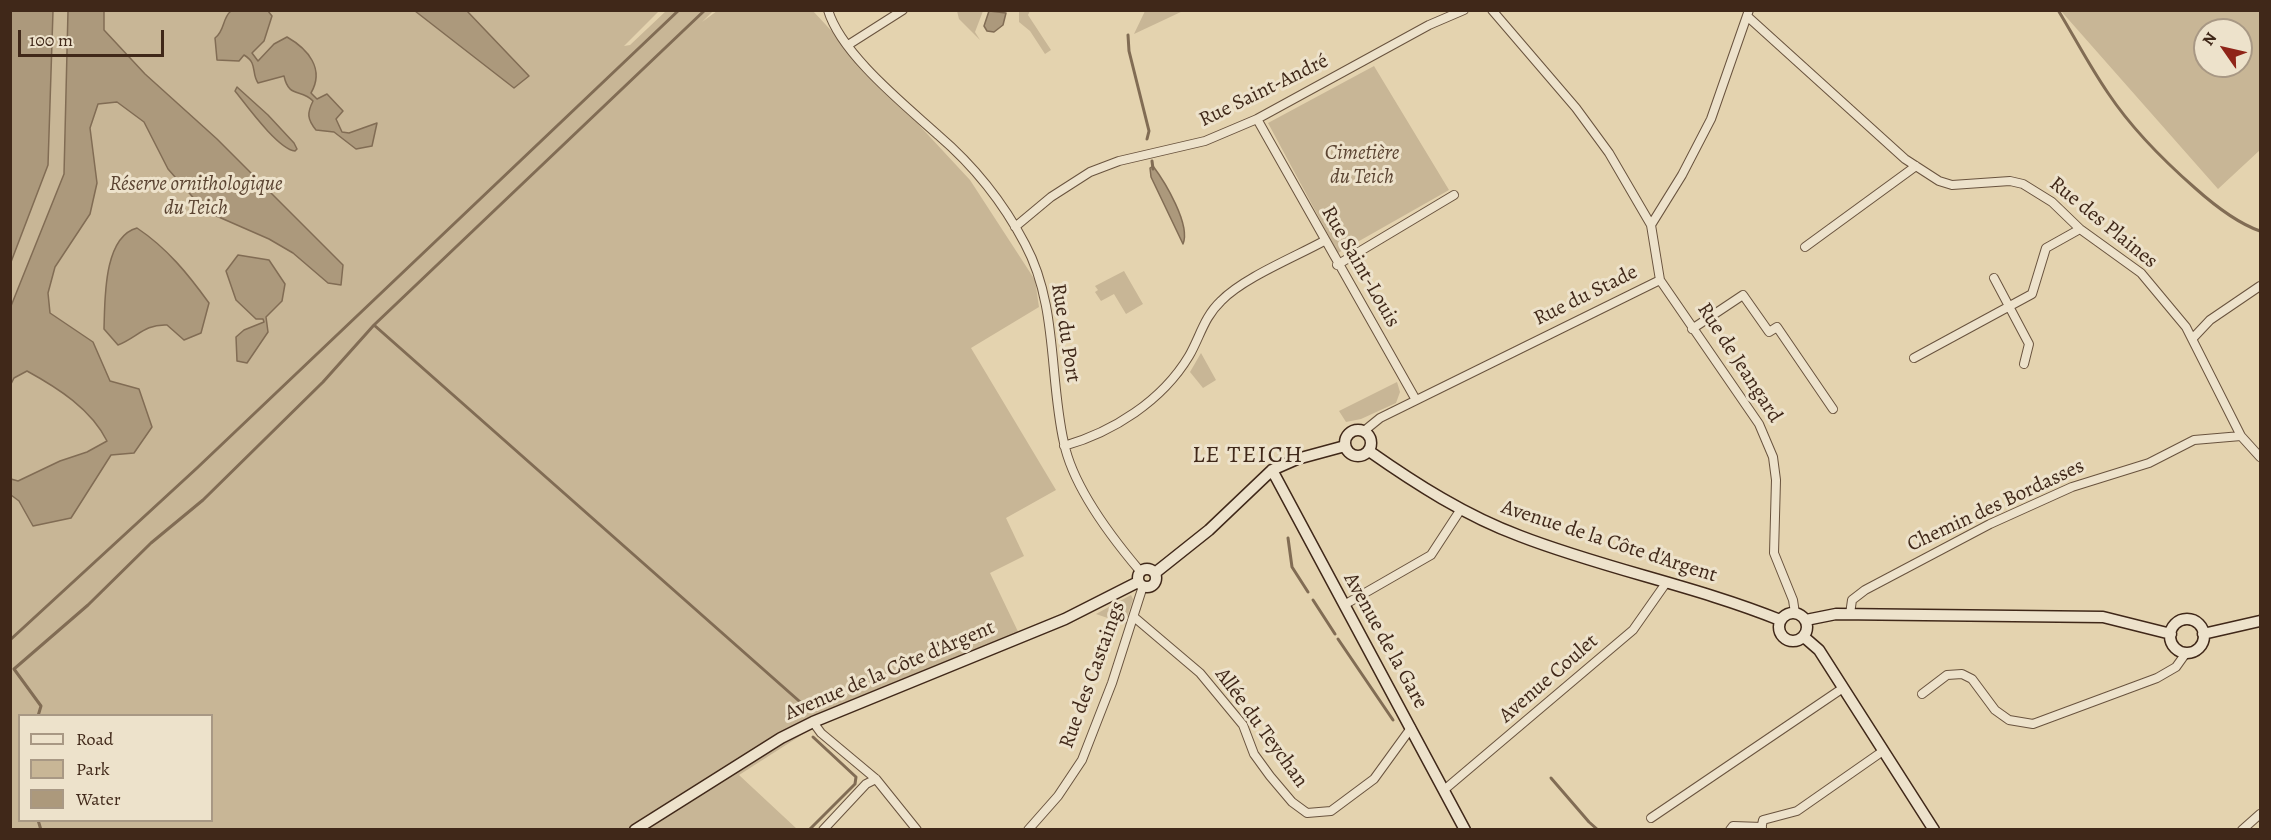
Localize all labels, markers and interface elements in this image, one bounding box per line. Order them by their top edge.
scale bar [21,18,166,56]
north arrow [2193,18,2253,78]
text: 100 m [29,28,73,52]
text: N [2197,28,2222,50]
street label: Rue Saint-André [1195,49,1333,133]
park label: Cimetière du Teich [1325,141,1399,191]
park label: Réserve ornithologique du Teich [109,172,283,222]
street label: Rue des Plaines [2044,172,2162,274]
street label: Rue Saint-Louis [1315,202,1405,332]
street label: Rue du Stade [1530,260,1642,332]
street label: Rue du Port [1045,282,1085,384]
street label: Rue de Jeangard [1691,298,1787,428]
district label: LE TEICH [1192,442,1304,470]
street label: Chemin des Bordasses [1903,454,2089,558]
street label: Avenue de la Côte d'Argent [1498,495,1720,589]
street label: Avenue de la Gare [1337,569,1433,713]
street label: Rue des Castaings [1055,598,1131,752]
street label: Avenue de la Côte d'Argent [781,615,999,727]
street label: Avenue Coulet [1494,629,1604,729]
street label: Allée du Teychan [1209,663,1313,793]
legend [18,714,213,822]
text: Road [76,727,113,751]
text: Park [76,757,110,781]
text: Water [76,787,121,811]

